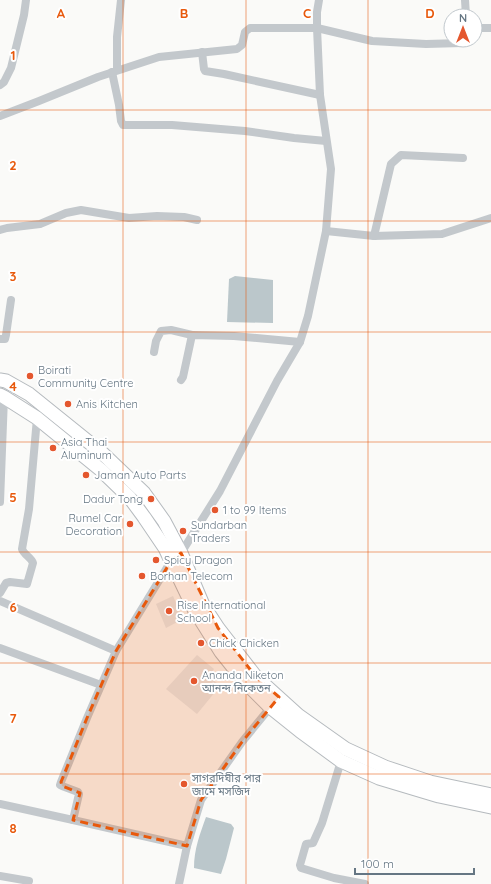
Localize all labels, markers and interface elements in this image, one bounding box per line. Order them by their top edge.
text: A [57,5,66,21]
text: B [180,5,188,21]
text: C [303,5,311,21]
text: D [425,5,435,21]
north arrow [443,8,483,48]
text: N [459,11,467,25]
text: 1 [10,47,16,63]
text: 2 [9,157,17,173]
text: 3 [10,268,17,284]
place label: Boirati Community Centre [38,363,134,390]
marker: Boirati Community Centre [25,371,35,381]
text: 4 [9,378,17,394]
place label: Anis Kitchen [76,397,138,411]
marker: Anis Kitchen [63,399,73,409]
place label: Asia Thai Aluminum [61,435,112,462]
marker: Asia Thai Aluminum [48,443,58,453]
place label: Jaman Auto Parts [94,468,186,482]
marker: Jaman Auto Parts [81,470,91,480]
text: 5 [9,489,17,505]
place label: Dadur Tong [83,492,143,506]
marker: Dadur Tong [146,494,156,504]
place label: 1 to 99 Items [223,503,287,517]
marker: 1 to 99 Items [210,505,220,515]
place label: Rumel Car Decoration [66,511,123,538]
place label: Sundarban Traders [191,518,247,545]
marker: Rumel Car Decoration [125,519,135,529]
marker: Sundarban Traders [178,526,188,536]
place label: Spicy Dragon [164,553,232,567]
marker: Spicy Dragon [151,555,161,565]
place label: Borhan Telecom [150,569,233,583]
marker: Borhan Telecom [137,571,147,581]
place label: Rise International School [177,598,266,625]
text: 6 [9,599,17,615]
marker: Rise International School [164,606,174,616]
place label: Chick Chicken [209,636,279,650]
marker: Chick Chicken [196,638,206,648]
place label: Ananda Niketon আনন্দ নিকেতন [201,668,284,695]
marker: Ananda Niketon আনন্দ নিকেতন [189,676,199,686]
text: 7 [9,710,17,726]
place label: সাগরদিঘীর পার জামে মসজিদ [191,771,262,798]
marker: সাগরদিঘীর পার জামে মসজিদ [179,779,189,789]
text: 8 [9,820,17,836]
scale bar [355,850,474,876]
text: 100 m [361,856,394,871]

